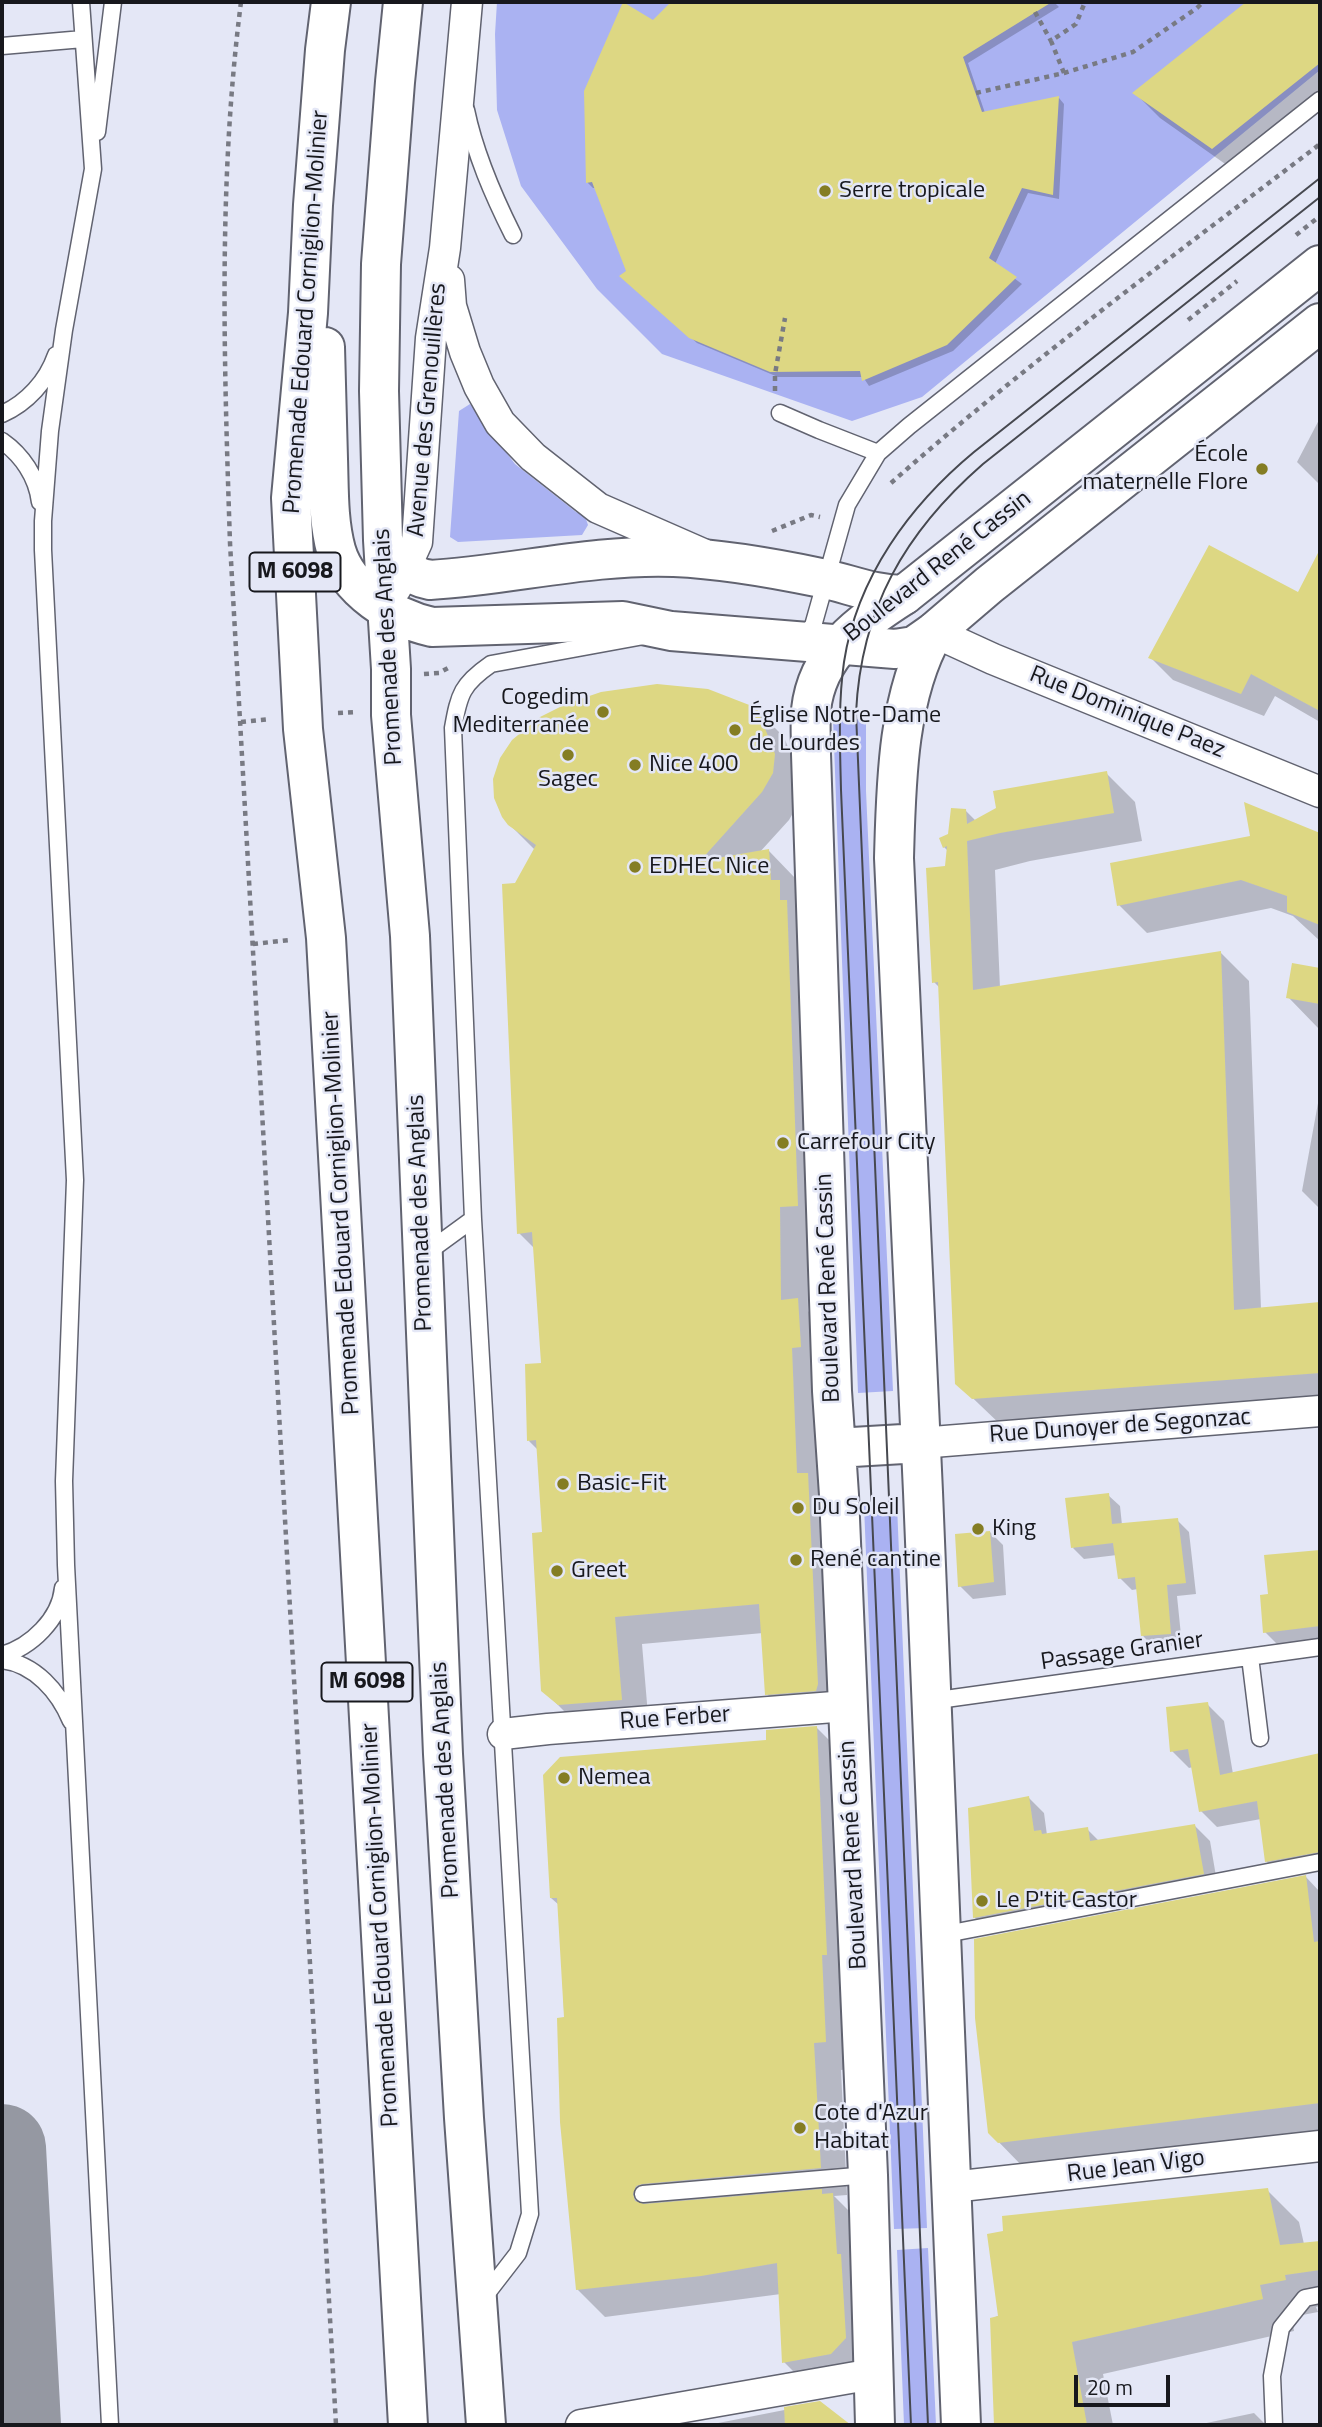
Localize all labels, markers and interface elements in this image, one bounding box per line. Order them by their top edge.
street label: Promenade Edouard Corniglion-Molinier [279,109,335,515]
place label: Serre tropicale [839,177,985,205]
marker: Serre tropicale [817,183,833,199]
street label: Avenue des Grenouillères [403,282,453,538]
place label: École maternelle Flore [1083,441,1248,497]
marker: École maternelle Flore [1254,461,1270,477]
street label: Boulevard René Cassin [839,485,1037,649]
street label: Promenade des Anglais [368,528,410,766]
road number: M 6098 [250,552,340,592]
street label: Rue Dominique Paez [1025,661,1229,765]
place label: Cogedim Mediterranée [453,684,589,740]
place label: Église Notre-Dame de Lourdes [749,702,941,758]
marker: Cogedim Mediterranée [595,704,611,720]
marker: Église Notre-Dame de Lourdes [727,722,743,738]
marker: Sagec [560,747,576,763]
place label: Nice 400 [649,751,739,779]
marker: Nice 400 [627,757,643,773]
place label: Sagec [538,766,598,794]
place label: EDHEC Nice [649,853,769,881]
marker: EDHEC Nice [627,859,643,875]
street label: Promenade Edouard Corniglion-Molinier [317,1010,367,1416]
street label: Promenade des Anglais [402,1094,440,1332]
place label: Carrefour City [797,1129,936,1157]
marker: Carrefour City [775,1135,791,1151]
street label: Boulevard René Cassin [811,1173,847,1403]
street label: Rue Dunoyer de Segonzac [988,1403,1252,1451]
place label: Basic-Fit [577,1470,667,1498]
marker: Basic-Fit [555,1476,571,1492]
place label: Du Soleil [812,1494,900,1522]
marker: Du Soleil [790,1500,806,1516]
place label: King [992,1515,1036,1543]
marker: King [970,1521,986,1537]
place label: René cantine [810,1546,941,1574]
marker: René cantine [788,1552,804,1568]
place label: Greet [571,1557,626,1585]
marker: Greet [549,1563,565,1579]
street label: Passage Granier [1039,1626,1205,1678]
street label: Promenade des Anglais [425,1661,467,1899]
road number: M 6098 [322,1662,412,1702]
street label: Rue Ferber [619,1701,731,1737]
street label: Promenade Edouard Corniglion-Molinier [356,1722,406,2128]
street label: Boulevard René Cassin [834,1740,874,1970]
place label: Nemea [578,1764,650,1792]
marker: Nemea [556,1770,572,1786]
place label: Le P'tit Castor [996,1887,1137,1915]
marker: Le P'tit Castor [974,1893,990,1909]
place label: Cote d'Azur Habitat [814,2100,928,2156]
marker: Cote d'Azur Habitat [792,2120,808,2136]
street label: Rue Jean Vigo [1066,2144,1206,2190]
scale bar [1077,2360,1173,2404]
text: 20 m [1087,2371,1133,2403]

